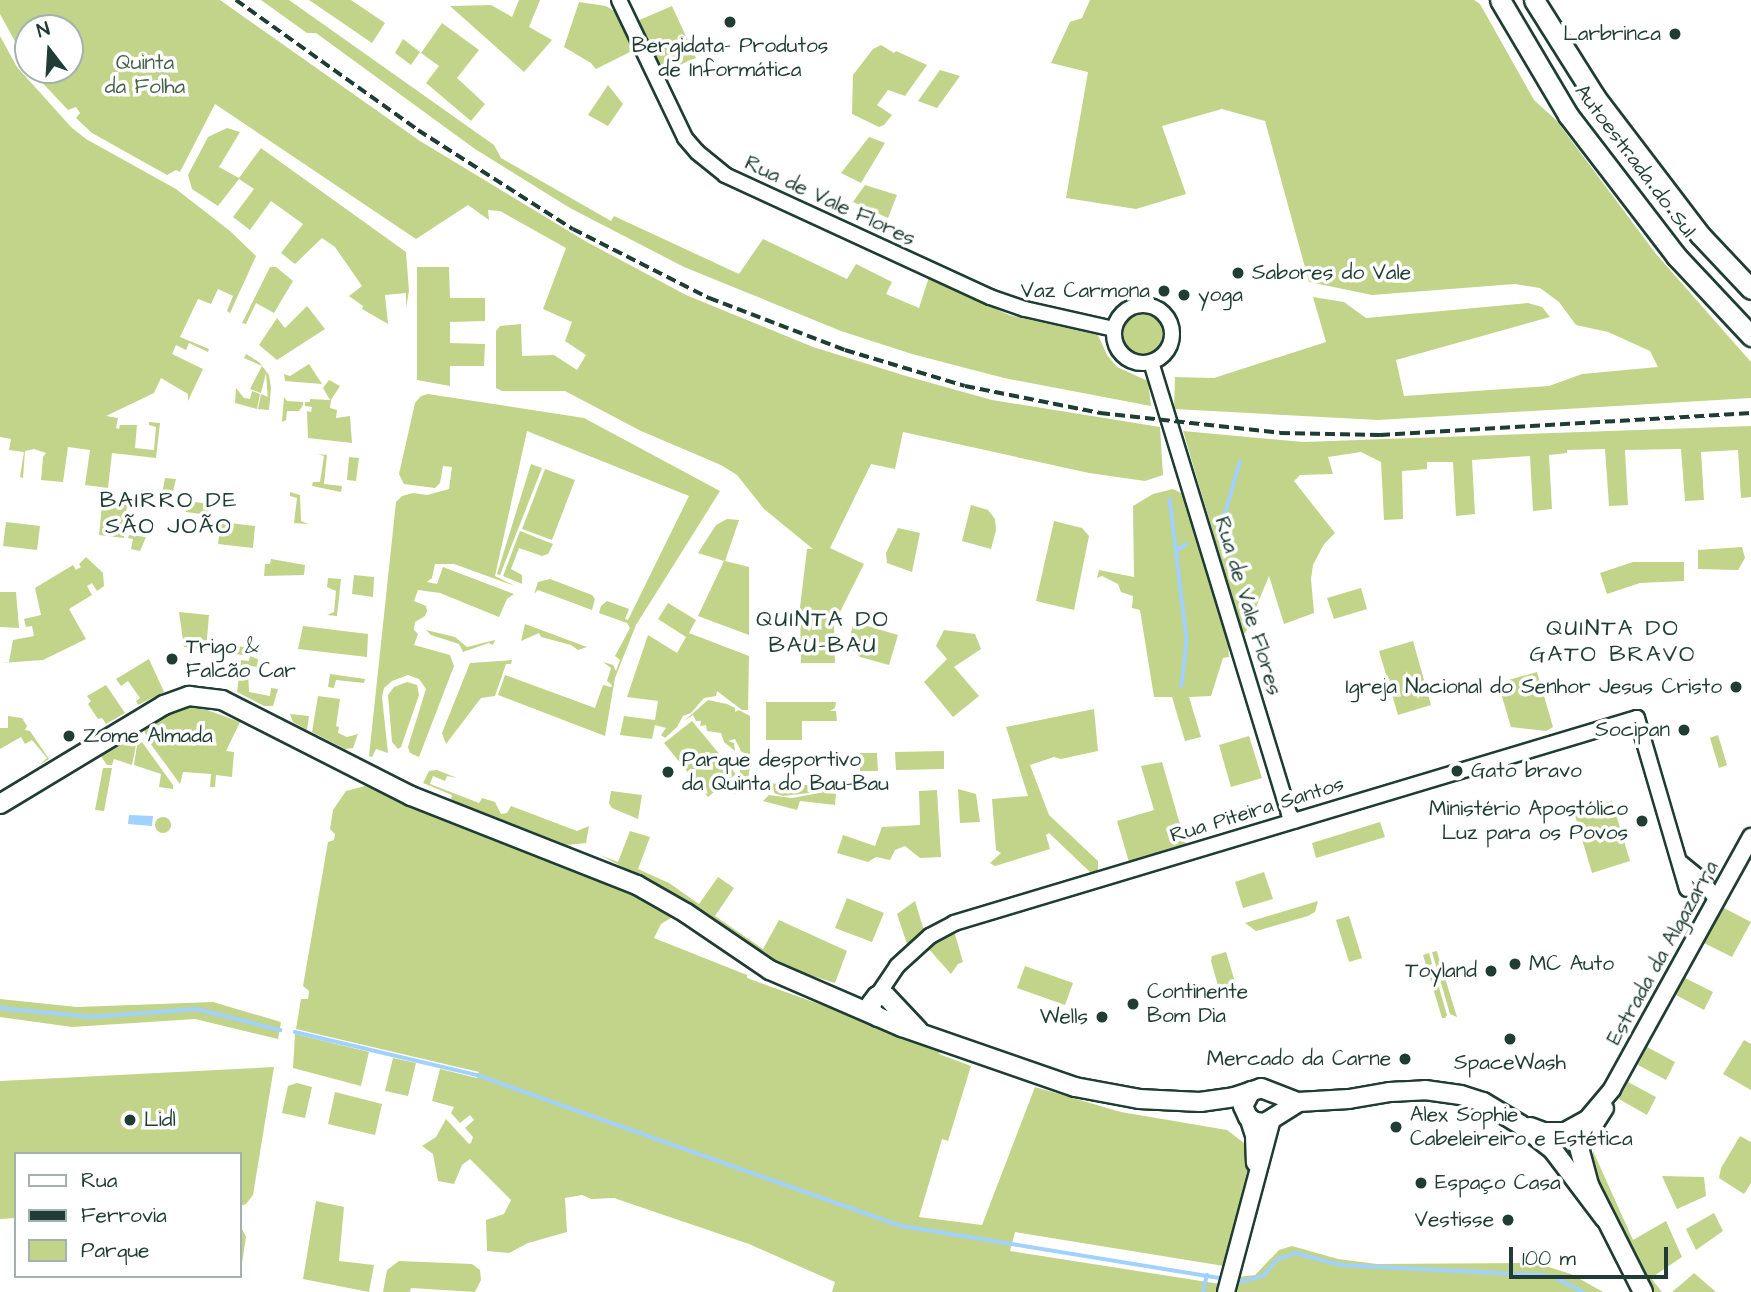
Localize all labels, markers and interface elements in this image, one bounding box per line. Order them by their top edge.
north arrow [14,14,84,84]
marker: Bergidata- Produtos de Informática [722,14,738,30]
text: N [34,16,53,45]
place label: Larbrinca [1563,21,1661,47]
marker: Larbrinca [1667,26,1683,42]
place label: Bergidata- Produtos de Informática [632,33,828,83]
park label: Quinta da Folha [105,50,185,100]
street label: Autoestrada do Sul [1569,79,1701,243]
street label: Rua de Vale Flores [741,150,919,252]
place label: Sabores do Vale [1252,260,1411,286]
marker: Sabores do Vale [1230,265,1246,281]
place label: Vaz Carmona [1021,278,1150,304]
place label: yoga [1198,282,1243,308]
marker: Vaz Carmona [1156,283,1172,299]
marker: yoga [1176,287,1192,303]
district label: BAIRRO DE SÃO JOÃO [101,486,237,540]
street label: Rua de Vale Flores [1209,514,1287,698]
district label: QUINTA DO BAU-BAU [757,605,889,659]
district label: QUINTA DO GATO BRAVO [1531,614,1695,668]
place label: Trigo & Falcão Car [186,634,296,684]
marker: Trigo & Falcão Car [164,651,180,667]
place label: Igreja Nacional do Senhor Jesus Cristo [1346,674,1722,700]
marker: Igreja Nacional do Senhor Jesus Cristo [1728,679,1744,695]
place label: Socipan [1595,717,1670,743]
marker: Socipan [1676,722,1692,738]
place label: Zome Almada [83,723,213,749]
marker: Zome Almada [61,728,77,744]
place label: Parque desportivo da Quinta do Bau-Bau [682,747,889,797]
place label: Gato bravo [1471,758,1582,784]
marker: Gato bravo [1449,763,1465,779]
marker: Parque desportivo da Quinta do Bau-Bau [660,764,676,780]
street label: Rua Piteira Santos [1167,772,1347,848]
place label: Ministério Apostólico Luz para os Povos [1429,796,1628,846]
marker: Ministério Apostólico Luz para os Povos [1634,813,1650,829]
street label: Estrada da Algazarra [1602,857,1724,1049]
place label: MC Auto [1529,951,1614,977]
marker: MC Auto [1507,956,1523,972]
place label: Toyland [1405,958,1477,984]
marker: Toyland [1483,963,1499,979]
place label: Continente Bom Dia [1147,979,1248,1029]
marker: Continente Bom Dia [1125,996,1141,1012]
place label: Wells [1040,1004,1088,1030]
marker: Wells [1094,1009,1110,1025]
marker: SpaceWash [1502,1031,1518,1047]
place label: Mercado da Carne [1207,1046,1391,1072]
place label: SpaceWash [1454,1050,1566,1076]
marker: Mercado da Carne [1397,1051,1413,1067]
place label: Alex Sophie Cabeleireiro e Estética [1410,1102,1633,1152]
place label: Lidl [144,1107,176,1133]
marker: Lidl [122,1112,138,1128]
marker: Alex Sophie Cabeleireiro e Estética [1388,1119,1404,1135]
legend [14,1152,242,1278]
text: Rua [81,1166,117,1195]
place label: Espaço Casa [1435,1170,1561,1196]
marker: Espaço Casa [1413,1175,1429,1191]
text: Ferrovia [81,1201,167,1230]
place label: Vestisse [1415,1207,1494,1233]
marker: Vestisse [1500,1212,1516,1228]
scale bar [1513,1232,1672,1276]
text: Parque [81,1236,149,1265]
text: 100 m [1522,1244,1576,1273]

